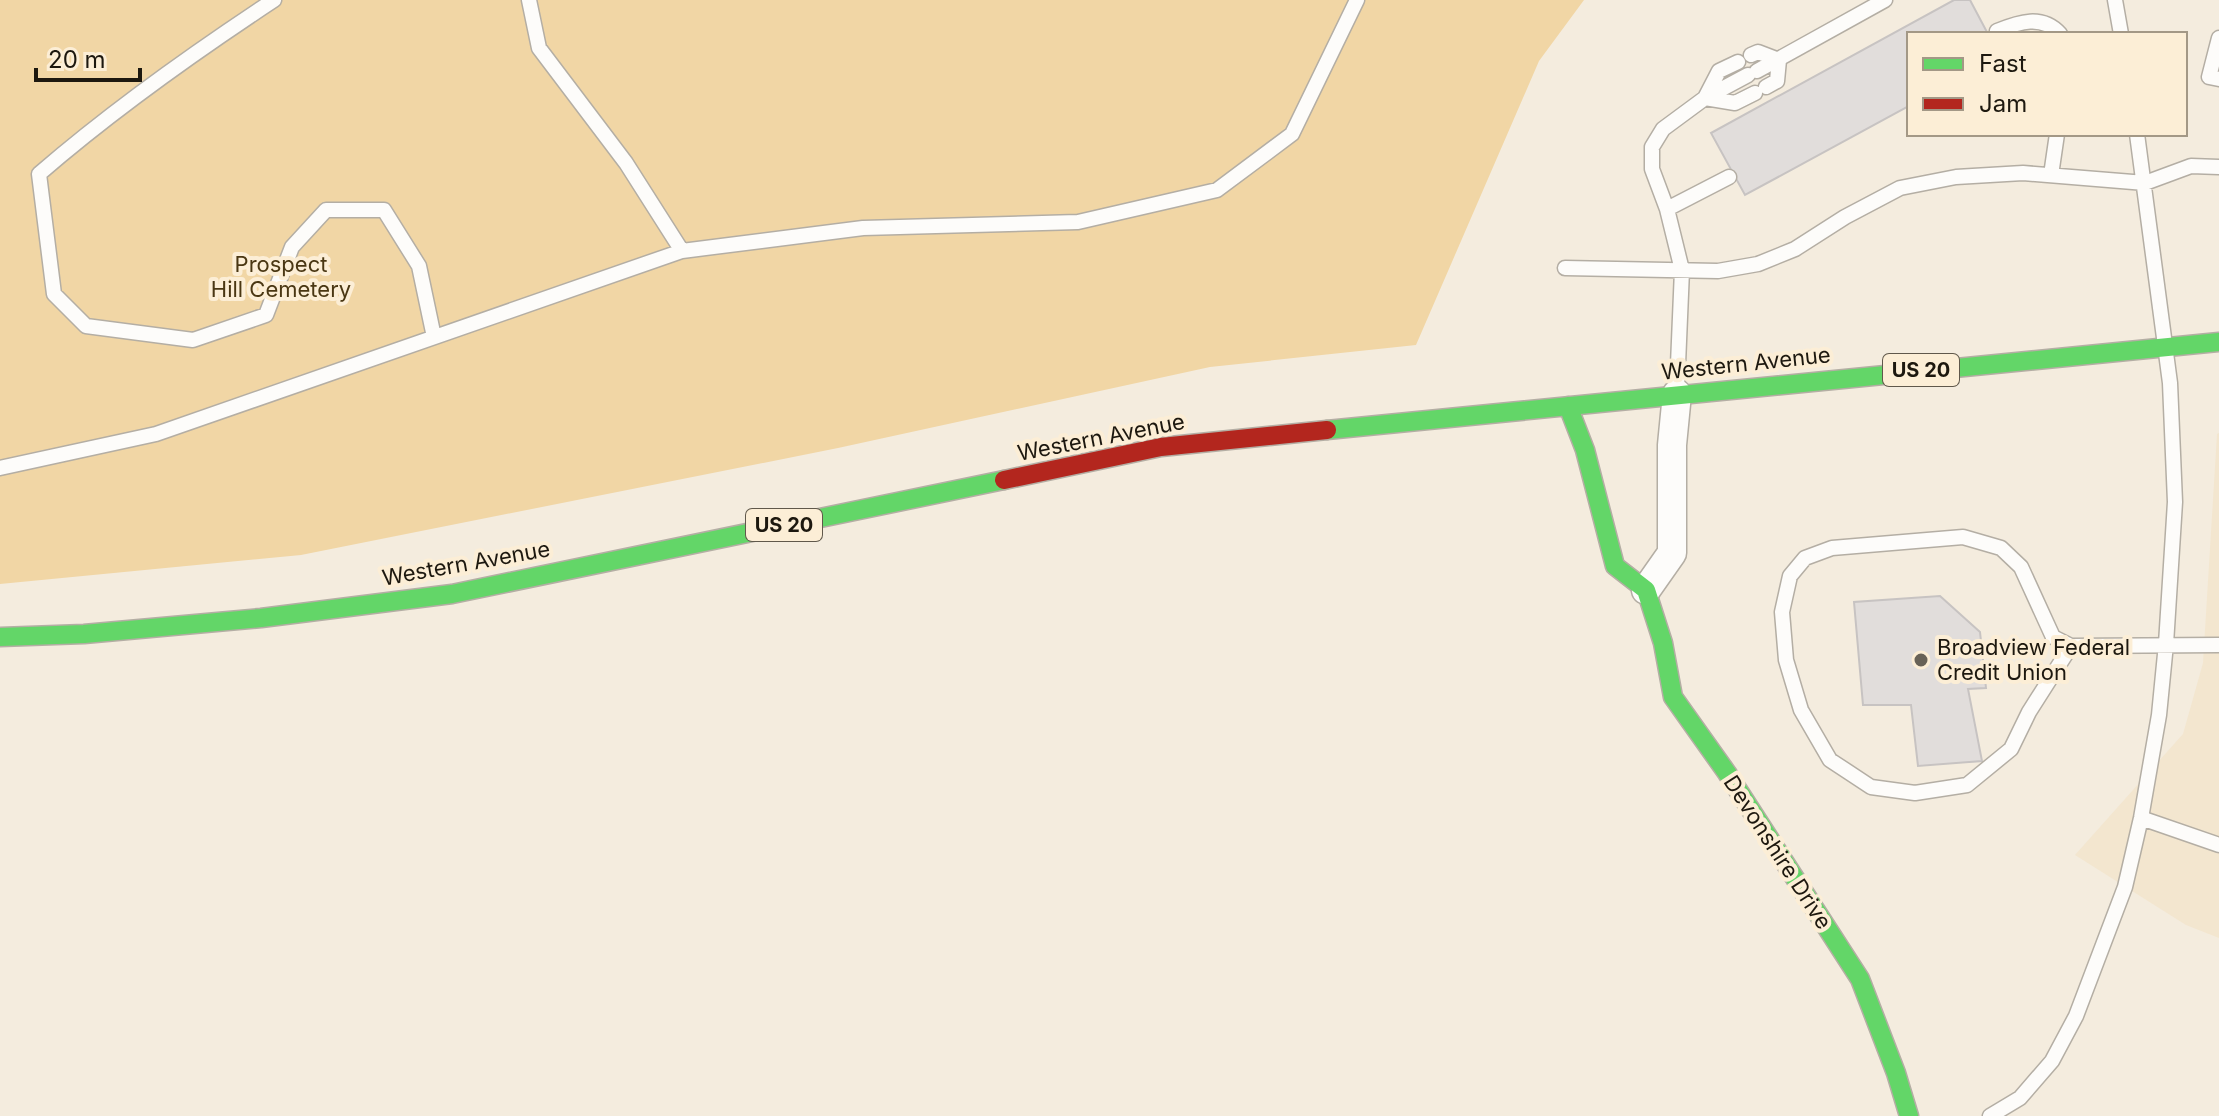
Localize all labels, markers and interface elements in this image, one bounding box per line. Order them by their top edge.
scale bar [36,32,140,82]
legend [1907,32,2187,136]
text: 20 m [48,45,106,74]
text: Fast [1979,49,2027,78]
text: Jam [1979,89,2027,118]
park label: Prospect Hill Cemetery [211,251,351,302]
street label: Western Avenue [1660,341,1832,385]
road number: US 20 [1883,354,1959,386]
street label: Western Avenue [1015,408,1187,466]
road number: US 20 [746,509,822,541]
street label: Western Avenue [380,535,552,591]
place label: Broadview Federal Credit Union [1937,634,2130,685]
marker: Broadview Federal Credit Union [1912,651,1930,669]
street label: Devonshire Drive [1719,770,1837,934]

